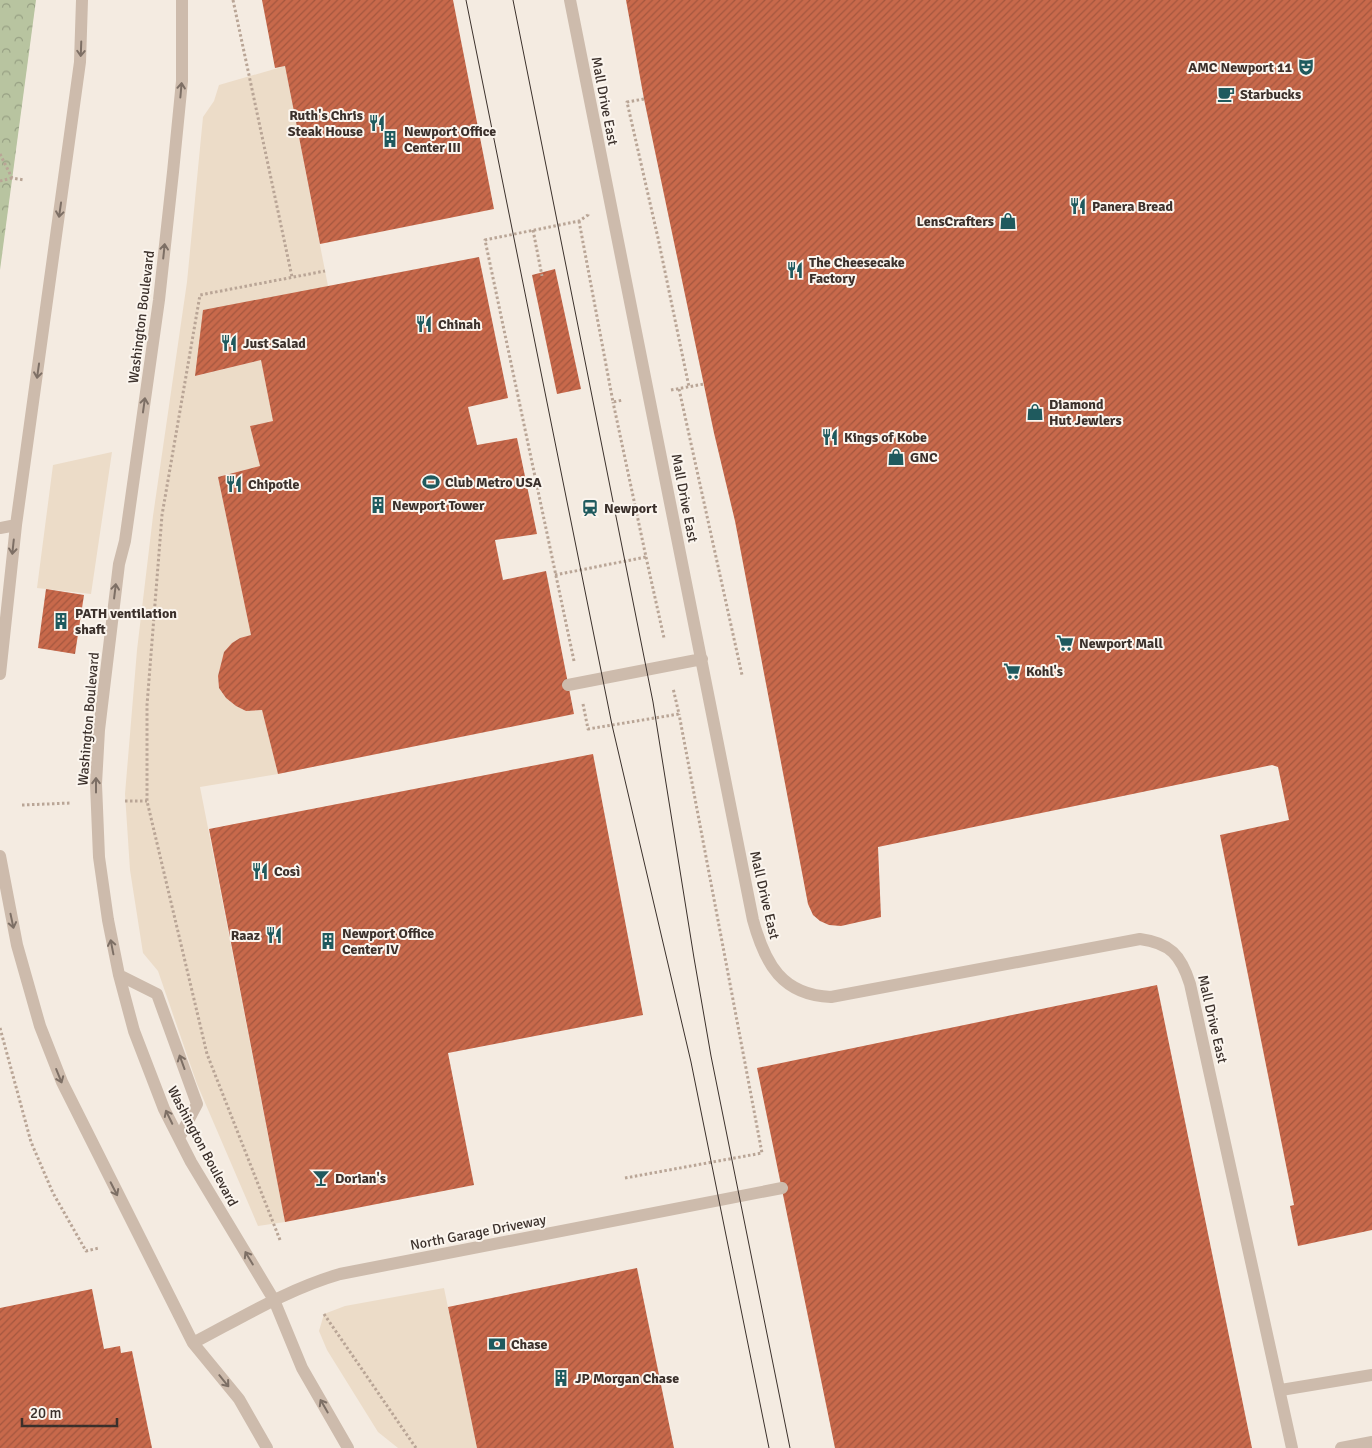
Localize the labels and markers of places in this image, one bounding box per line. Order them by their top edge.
theatre icon: AMC Newport 11 [1296,57,1316,77]
place label: AMC Newport 11 [1188,59,1292,76]
cafe icon: Starbucks [1216,84,1236,104]
place label: Starbucks [1240,86,1301,103]
place label: Ruth's Chris Steak House [288,107,363,140]
restaurant icon: Ruth's Chris Steak House [367,113,387,133]
place label: Newport Office Center III [404,123,496,156]
building icon: Newport Office Center III [380,129,400,149]
restaurant icon: Panera Bread [1068,196,1088,216]
place label: Panera Bread [1092,198,1173,215]
shop icon: LensCrafters [998,211,1018,231]
place label: LensCrafters [917,213,994,230]
place label: The Cheesecake Factory [809,254,905,287]
restaurant icon: The Cheesecake Factory [785,260,805,280]
restaurant icon: Chinah [414,314,434,334]
place label: Chinah [438,316,481,333]
restaurant icon: Just Salad [219,333,239,353]
place label: Just Salad [243,335,306,352]
place label: Diamond Hut Jewlers [1049,396,1122,429]
shop icon: Diamond Hut Jewlers [1025,402,1045,422]
restaurant icon: Kings of Kobe [820,427,840,447]
place label: Kings of Kobe [844,429,927,446]
shop icon: GNC [886,447,906,467]
place label: GNC [910,449,938,466]
sports icon: Club Metro USA [421,472,441,492]
restaurant icon: Chipotle [224,474,244,494]
place label: Club Metro USA [445,474,542,491]
place label: Chipotle [248,476,300,493]
building icon: Newport Tower [368,495,388,515]
place label: Newport Tower [392,497,485,514]
station icon: Newport [580,498,600,518]
place label: Newport [604,500,658,517]
place label: PATH ventilation shaft [75,605,177,638]
building icon: PATH ventilation shaft [51,611,71,631]
supermarket icon: Newport Mall [1055,633,1075,653]
place label: Newport Mall [1079,635,1164,652]
supermarket icon: Kohl's [1002,661,1022,681]
place label: Kohl's [1026,663,1063,680]
restaurant icon: Così [250,861,270,881]
place label: Così [274,863,300,880]
restaurant icon: Raaz [264,925,284,945]
place label: Newport Office Center IV [342,925,434,958]
place label: Raaz [231,927,260,944]
building icon: Newport Office Center IV [318,931,338,951]
bar icon: Dorian's [311,1168,331,1188]
place label: Dorian's [335,1170,386,1187]
bank icon: Chase [487,1334,507,1354]
place label: Chase [511,1336,548,1353]
building icon: JP Morgan Chase [551,1368,571,1388]
place label: JP Morgan Chase [575,1370,679,1387]

